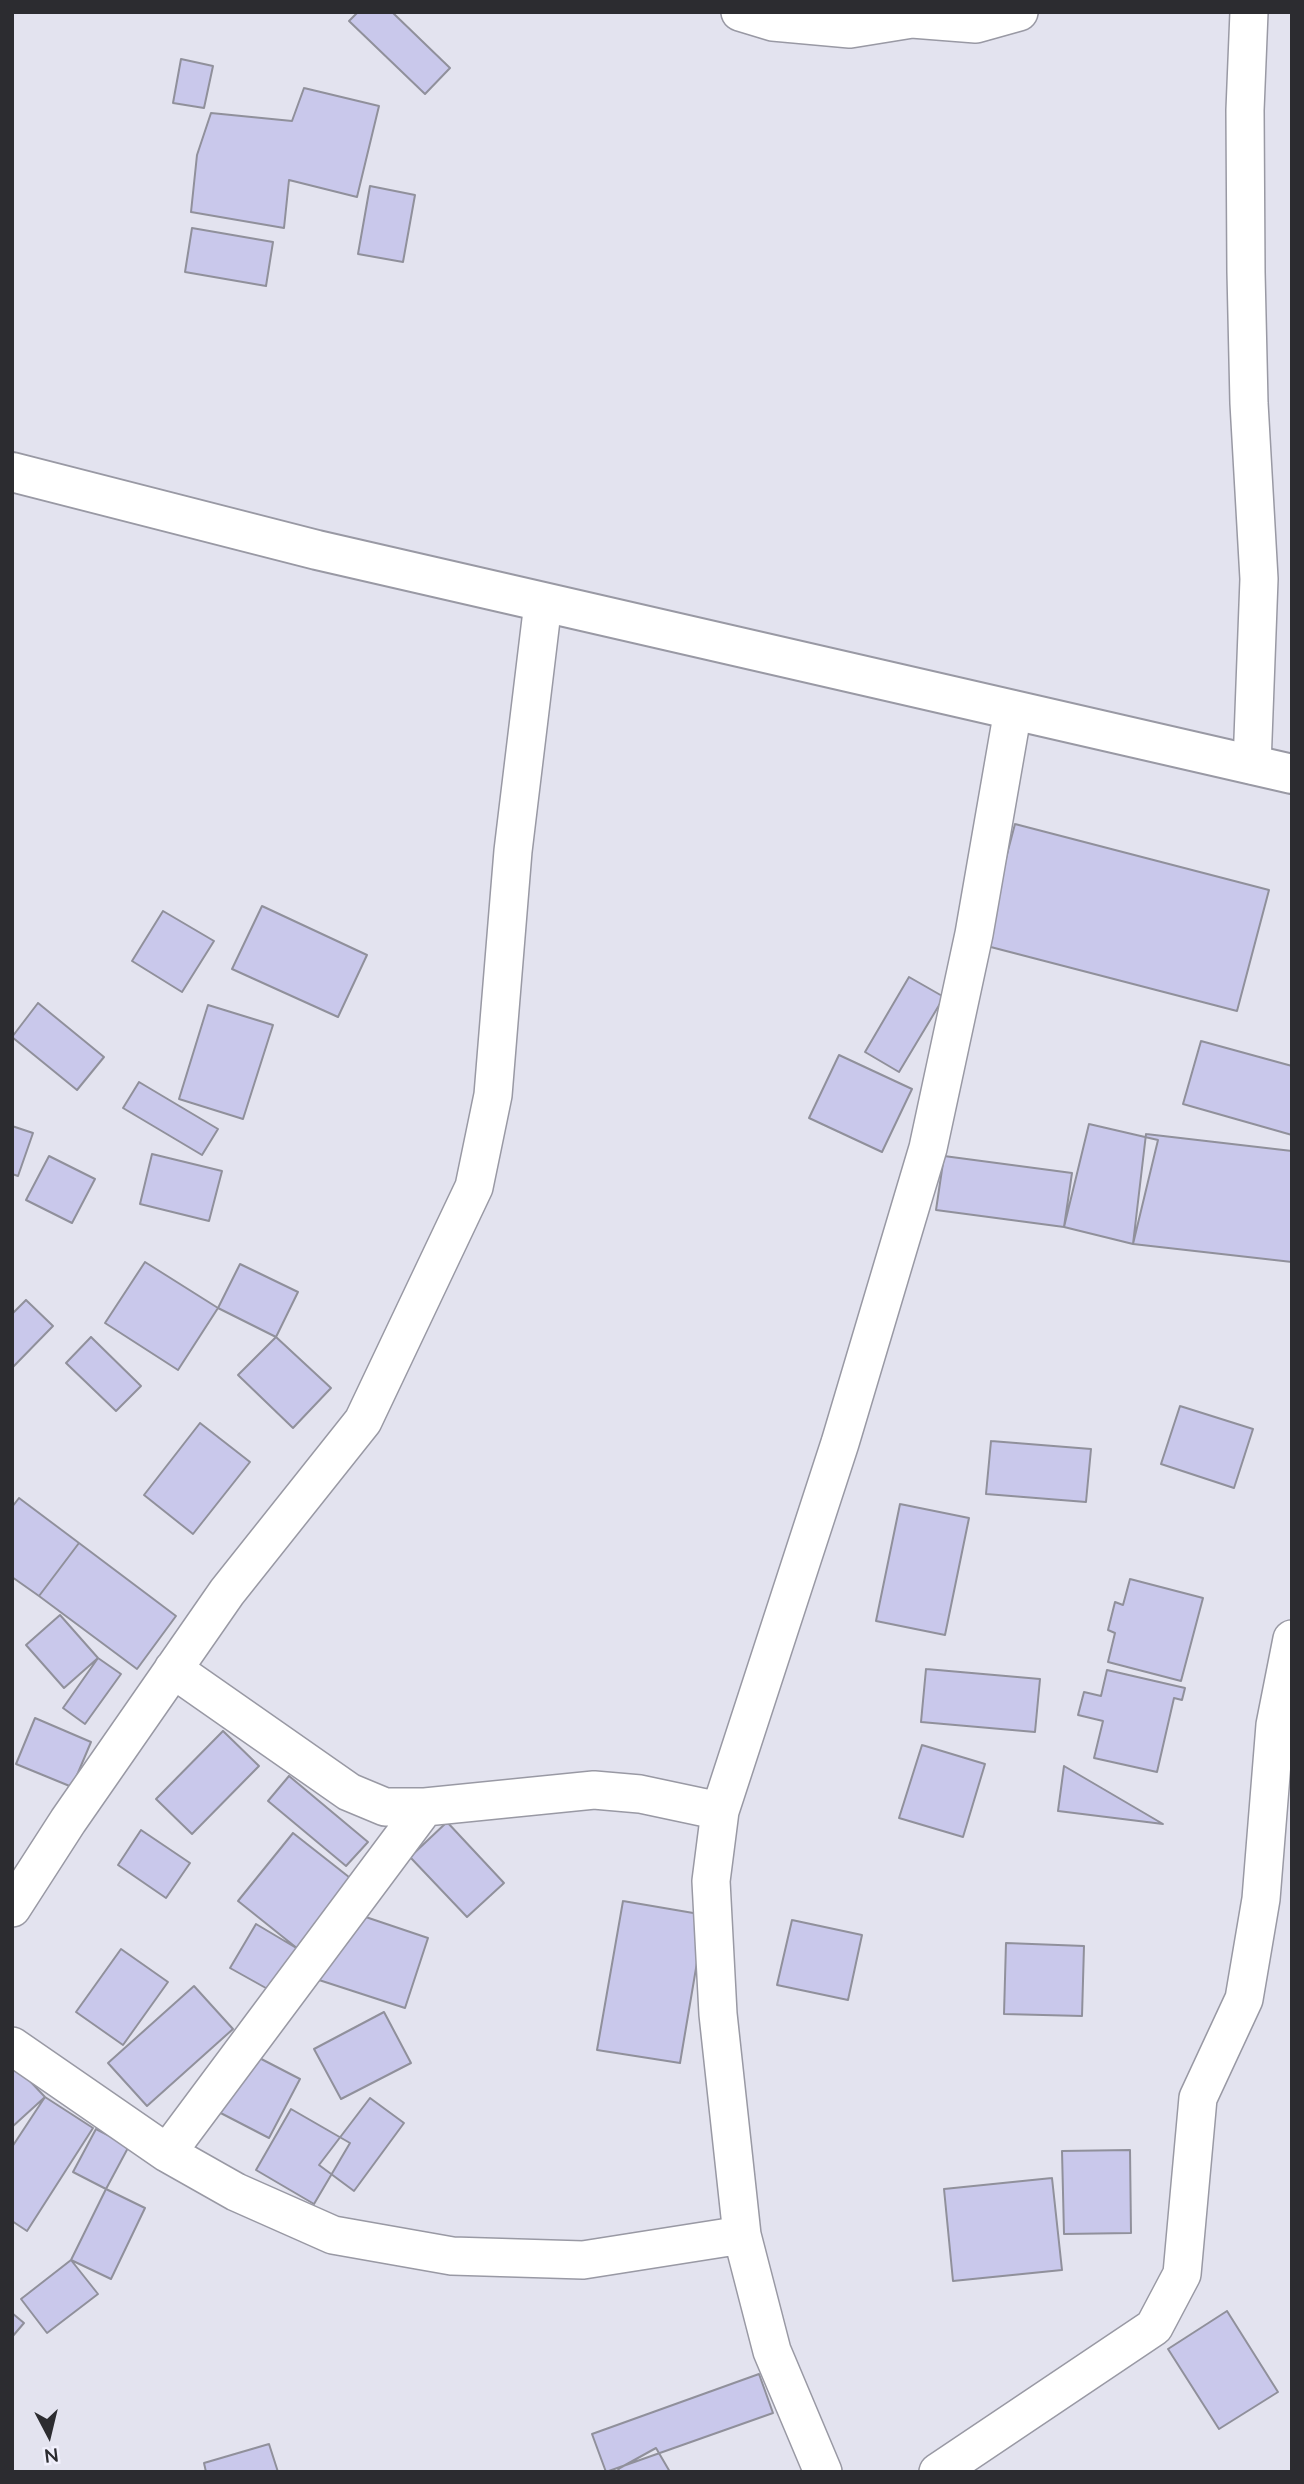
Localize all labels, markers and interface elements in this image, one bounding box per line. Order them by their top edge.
north arrow [14,2400,84,2470]
text: N [43,2443,60,2469]

